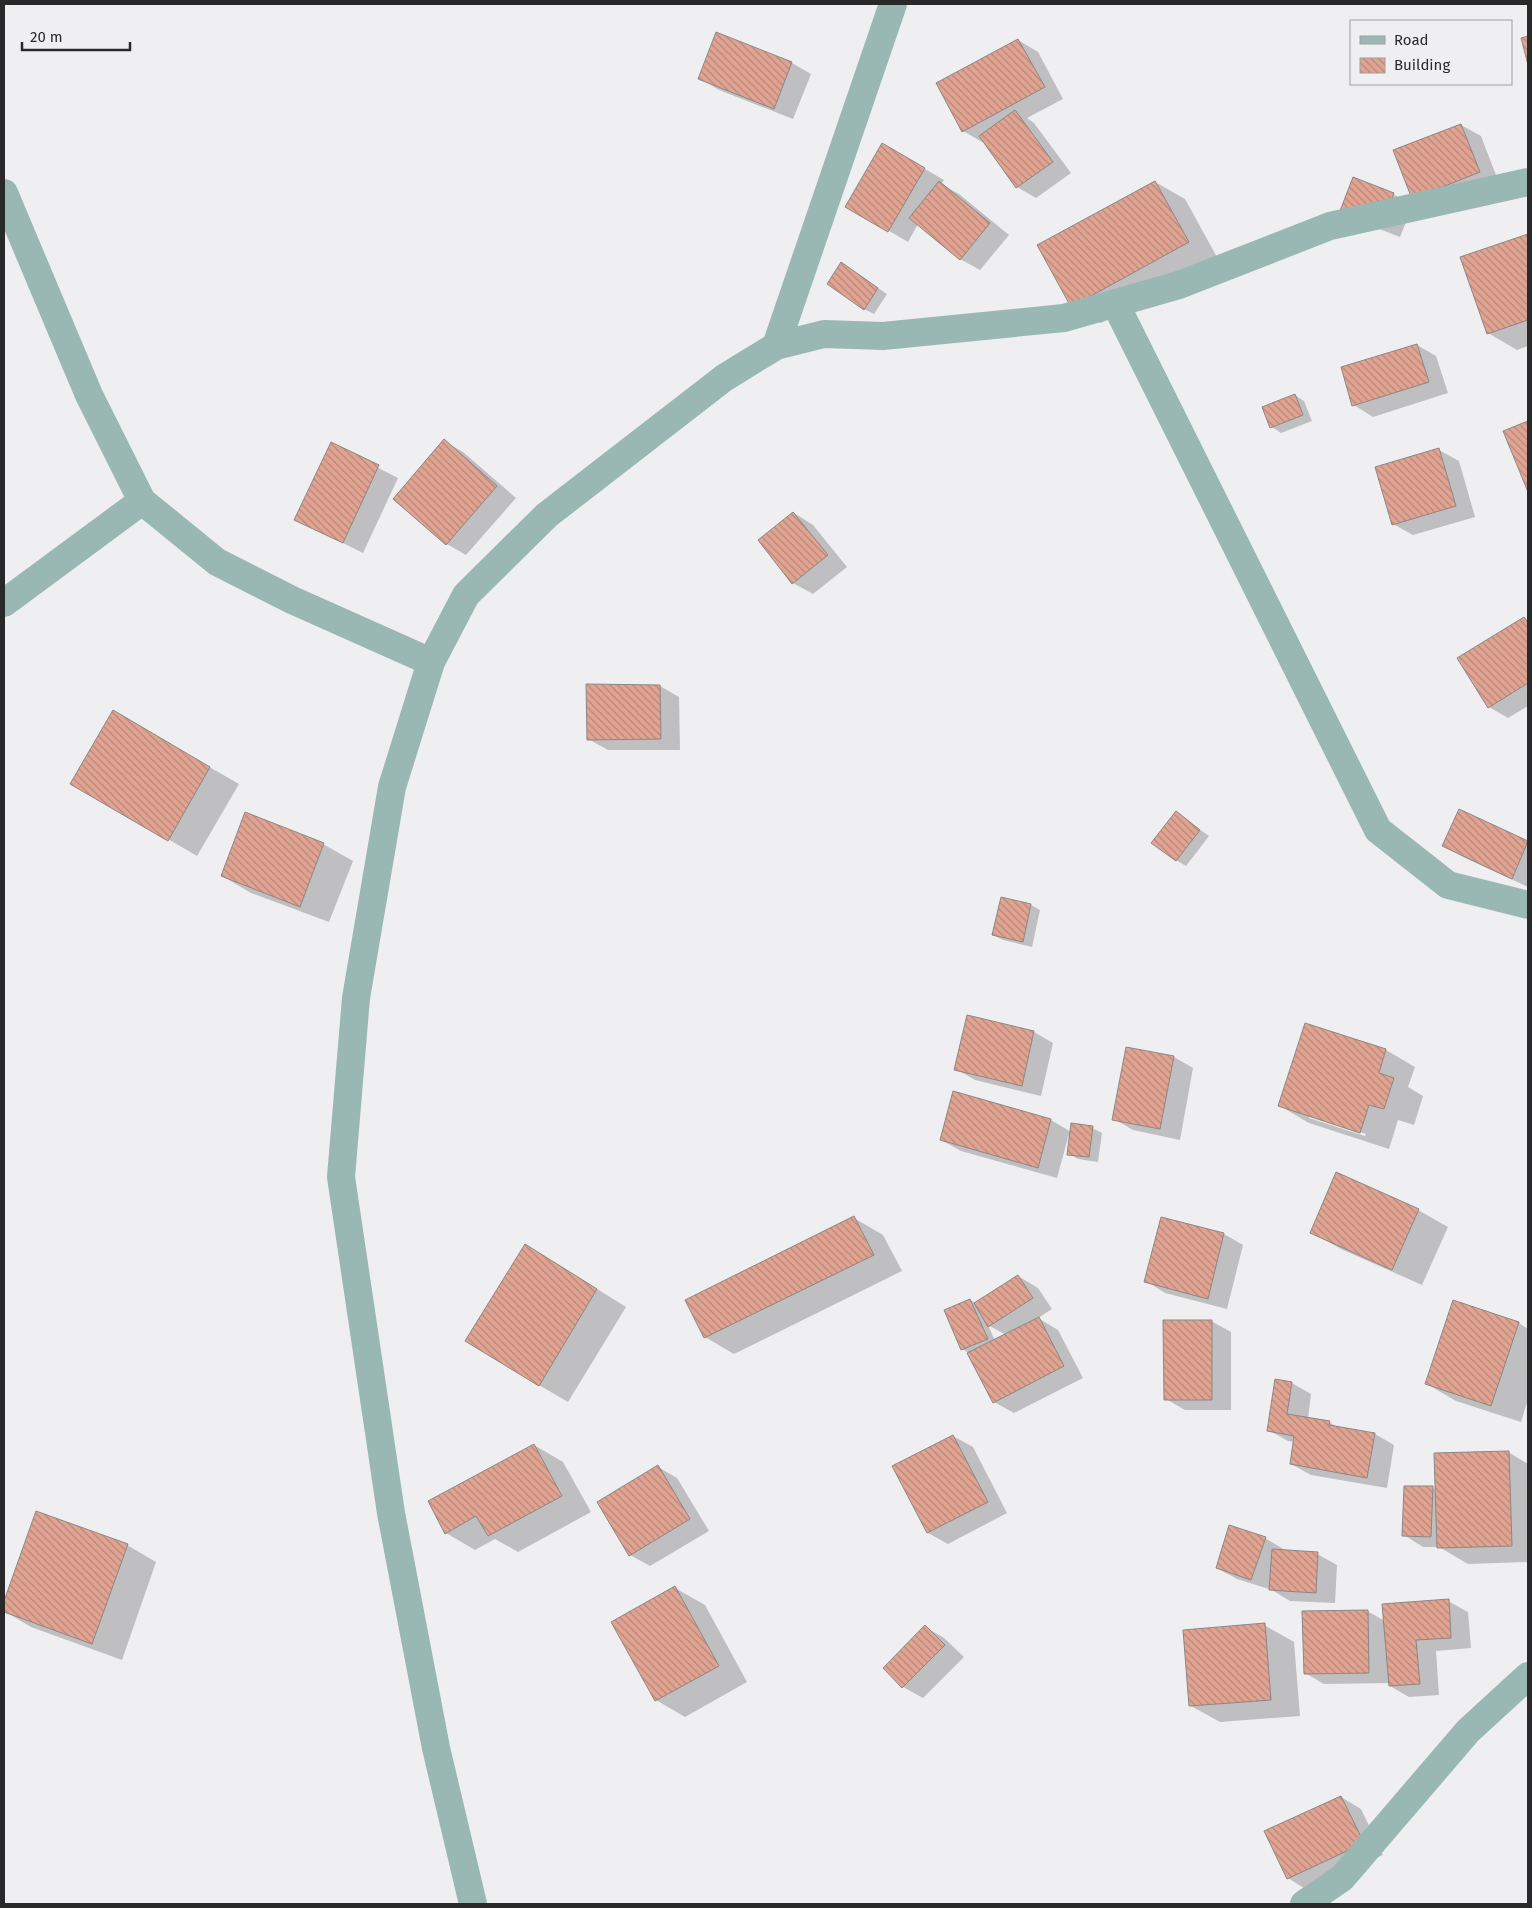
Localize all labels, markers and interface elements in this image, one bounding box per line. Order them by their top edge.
scale bar [22,20,130,52]
legend [1350,20,1512,85]
text: 20 m [30,28,63,46]
text: Road [1394,31,1429,49]
text: Building [1394,56,1450,74]

